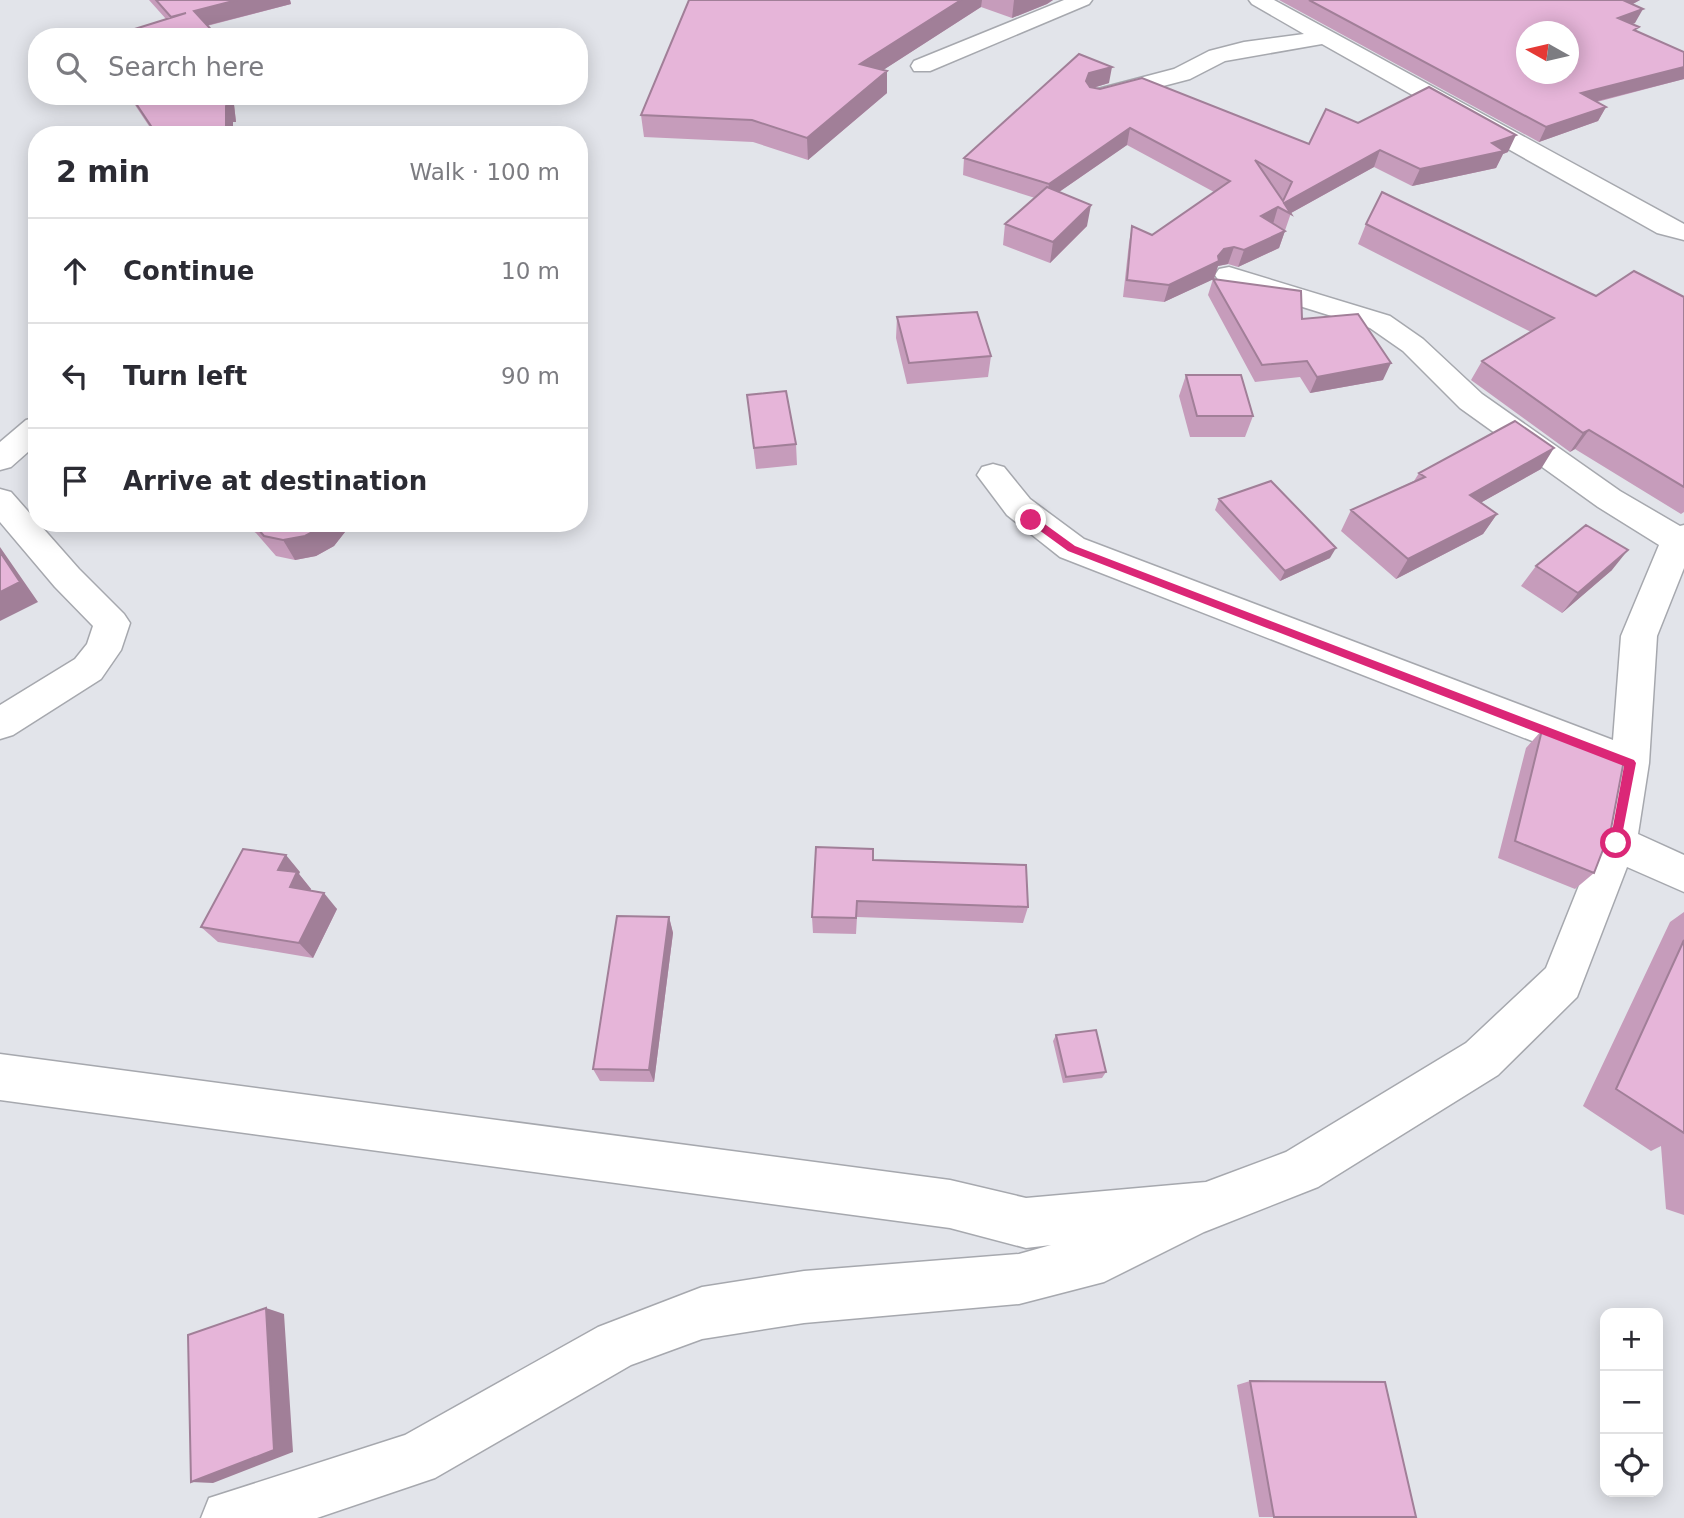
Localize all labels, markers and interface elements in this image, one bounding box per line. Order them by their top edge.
north arrow [1516,21,1579,84]
search box [28,28,588,105]
icon: search [52,48,90,86]
text: Search here [108,52,264,82]
text: 2 min [56,154,150,189]
text: Walk · 100 m [409,159,560,185]
icon: ahead [56,252,94,290]
text: Continue [123,256,254,286]
text: 10 m [501,258,560,284]
icon: left [56,357,94,395]
text: Turn left [123,361,247,391]
text: 90 m [501,363,560,389]
icon: arrive [56,462,94,500]
text: Arrive at destination [123,466,427,496]
route end [1015,504,1046,535]
route start [1600,827,1631,858]
map controls [1600,1308,1663,1497]
button: + [1600,1308,1663,1371]
button: − [1600,1371,1663,1434]
button: locate [1600,1434,1663,1497]

